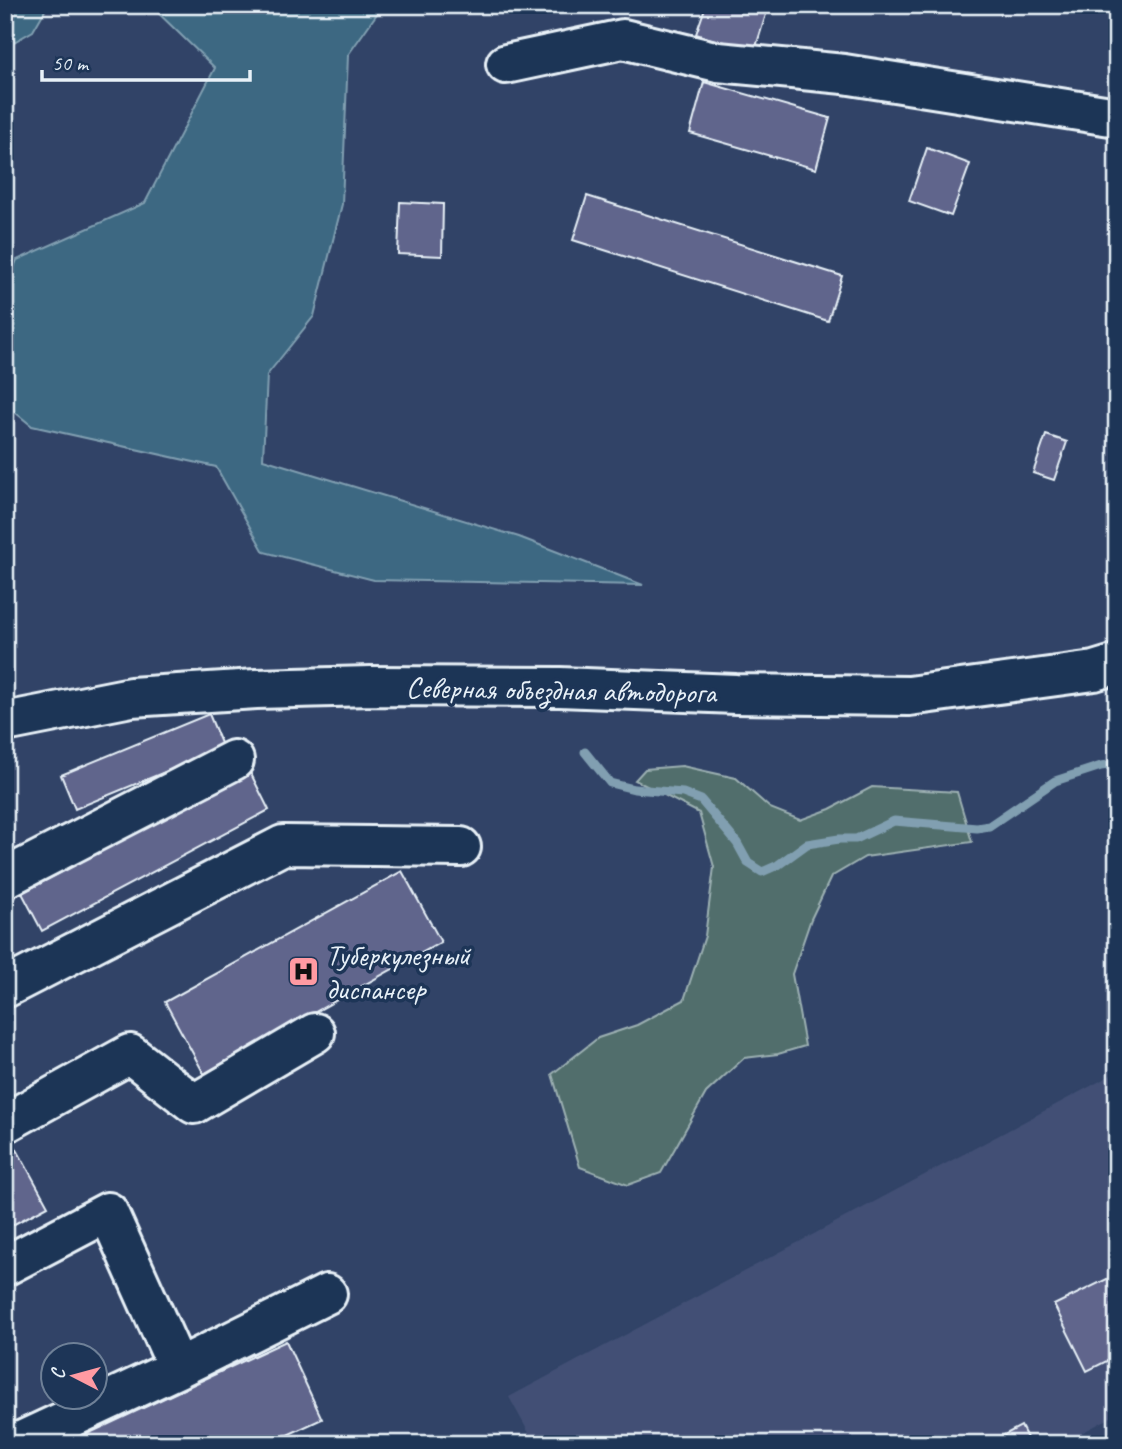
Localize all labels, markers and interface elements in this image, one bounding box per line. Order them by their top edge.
scale bar [42,38,250,82]
text: 50 m [52,50,90,76]
street label: Северная объездная автодорога [406,668,718,712]
place label: Туберкулезный диспансер [326,936,472,1008]
hospital icon: Туберкулезный диспансер [286,955,320,989]
north arrow [38,1340,108,1410]
text: С [46,1366,71,1380]

